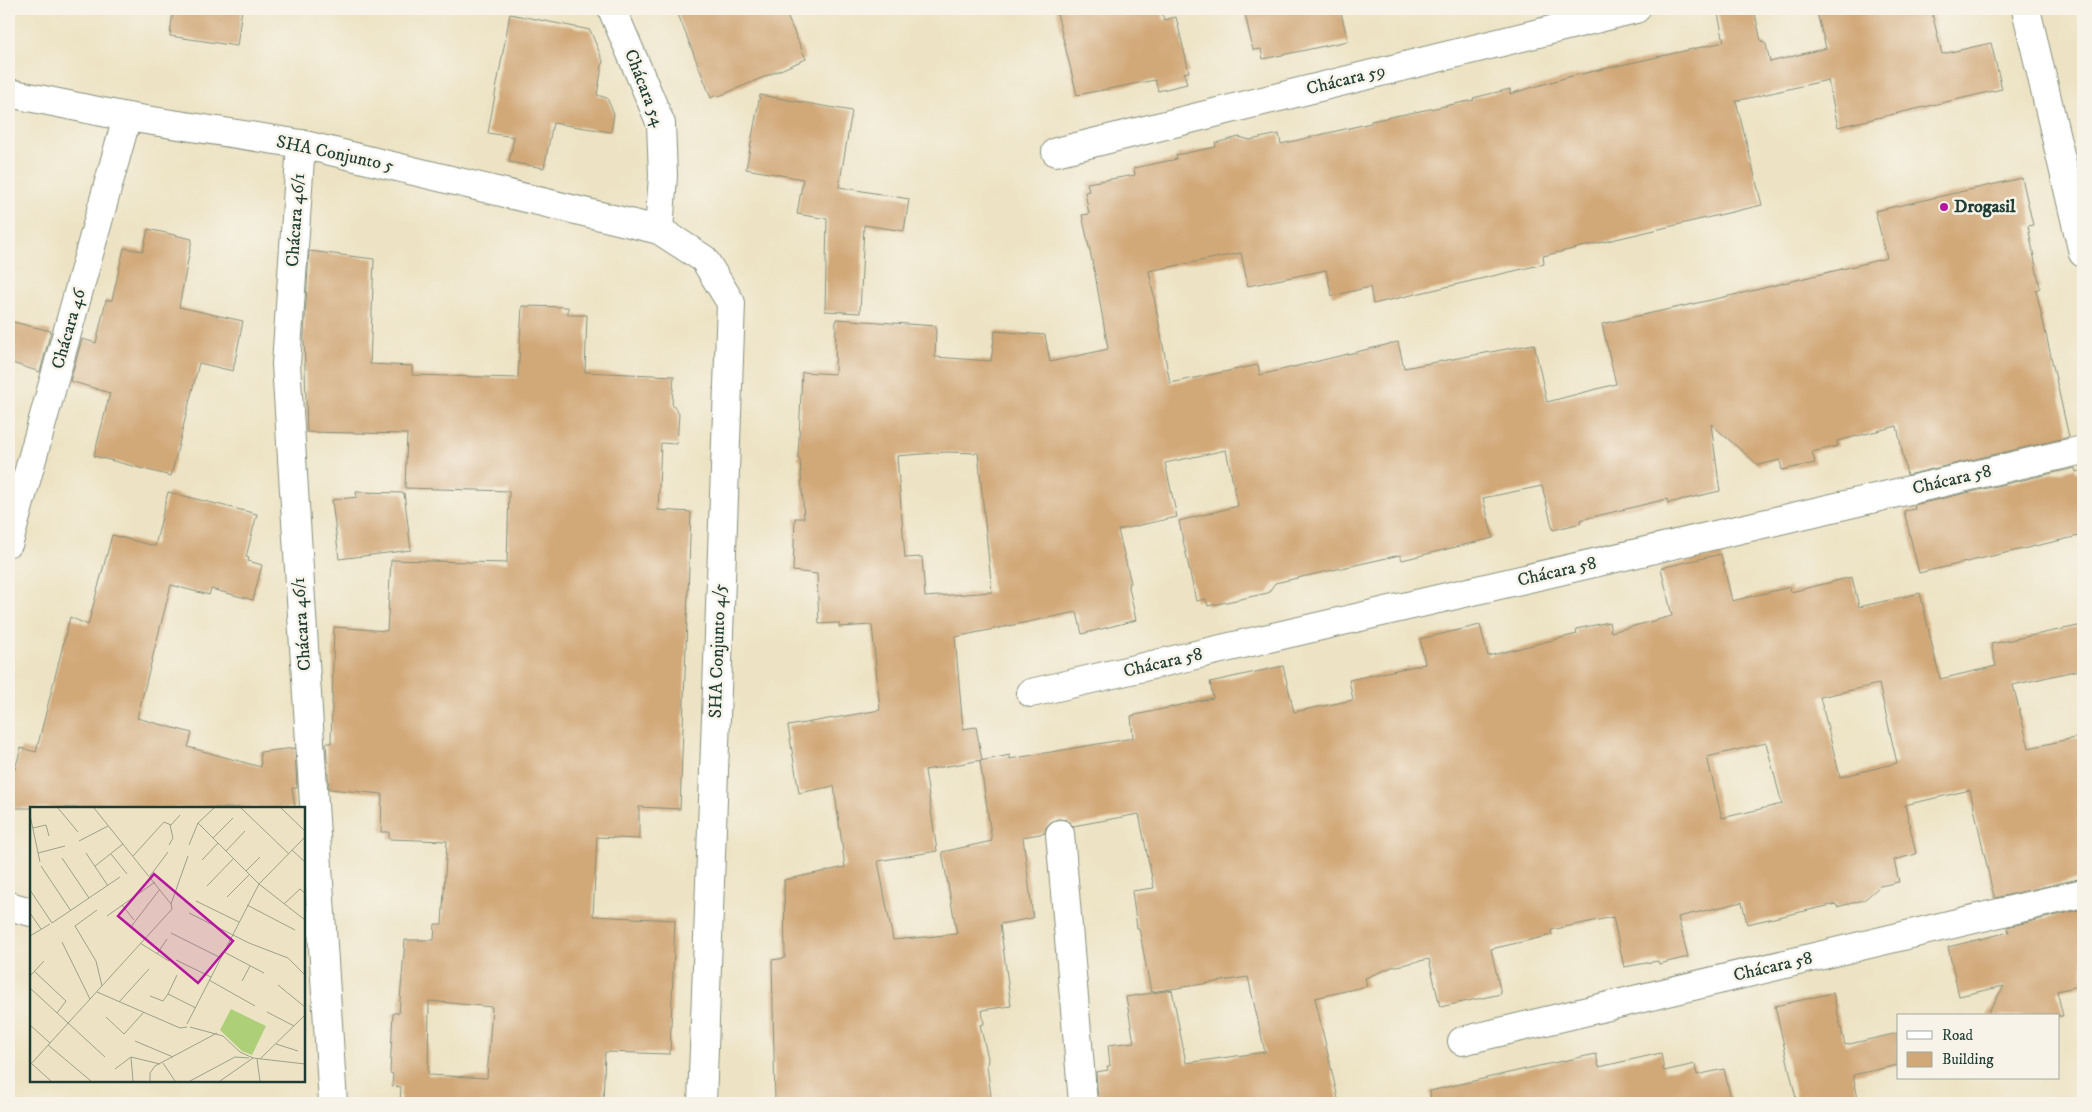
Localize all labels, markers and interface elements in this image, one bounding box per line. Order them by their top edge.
street label: Chácara 54 [619,46,669,130]
street label: Chácara 59 [1304,60,1388,100]
street label: SHA Conjunto 5 [274,131,396,177]
street label: Chácara 46/1 [282,172,310,268]
place label: Drogasil [1954,196,2016,218]
marker: Drogasil [1938,201,1950,213]
street label: Chácara 46 [47,286,91,372]
street label: Chácara 58 [1910,460,1994,500]
street label: Chácara 58 [1515,552,1599,592]
street label: Chácara 46/1 [288,576,316,672]
street label: SHA Conjunto 4/5 [705,583,731,719]
street label: Chácara 58 [1121,643,1205,683]
inset map [30,807,305,1082]
street label: Chácara 58 [1731,947,1815,987]
legend [1897,1014,2060,1080]
text: Road [1942,1026,1974,1045]
text: Building [1942,1050,1994,1069]

